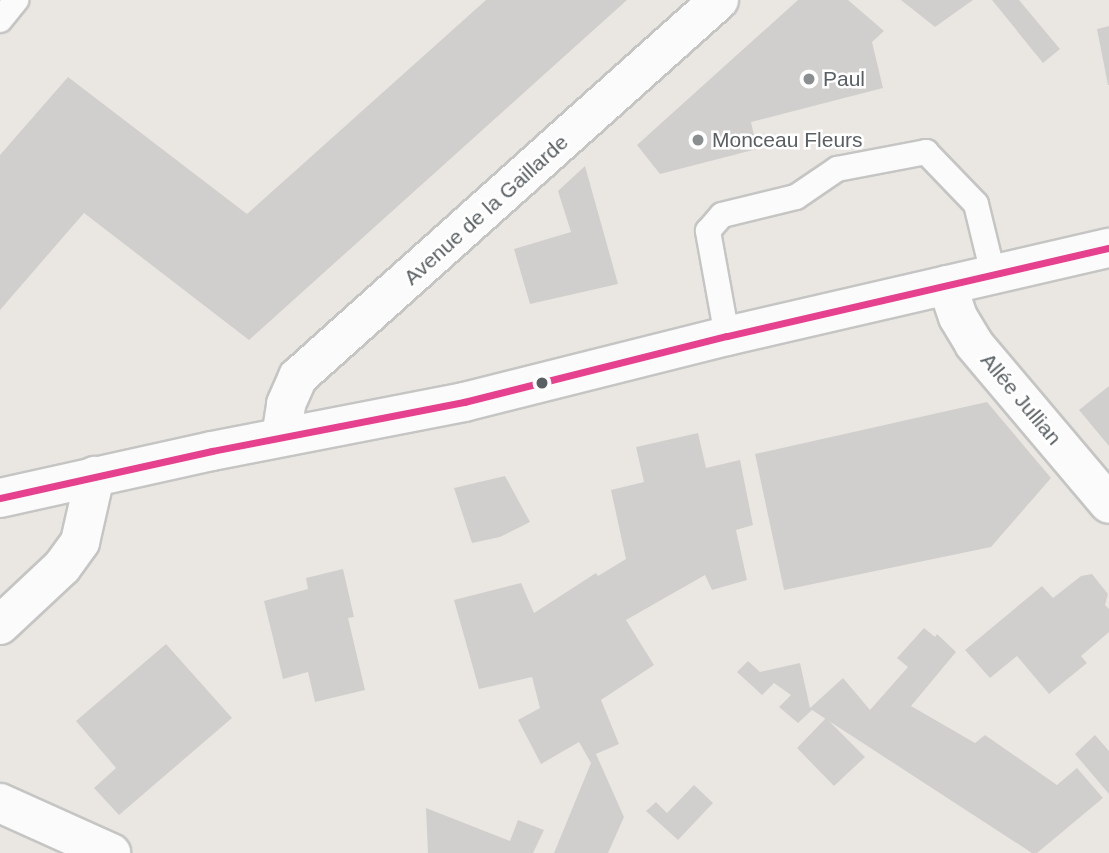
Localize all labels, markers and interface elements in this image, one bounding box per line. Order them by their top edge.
place label: Paul [823,66,865,92]
marker: Paul [801,71,817,87]
place label: Monceau Fleurs [712,127,863,153]
street label: Avenue de la Gaillarde [399,130,573,290]
marker: Monceau Fleurs [690,132,706,148]
street label: Allée Jullian [975,348,1067,450]
unlabelled marker [535,376,549,390]

